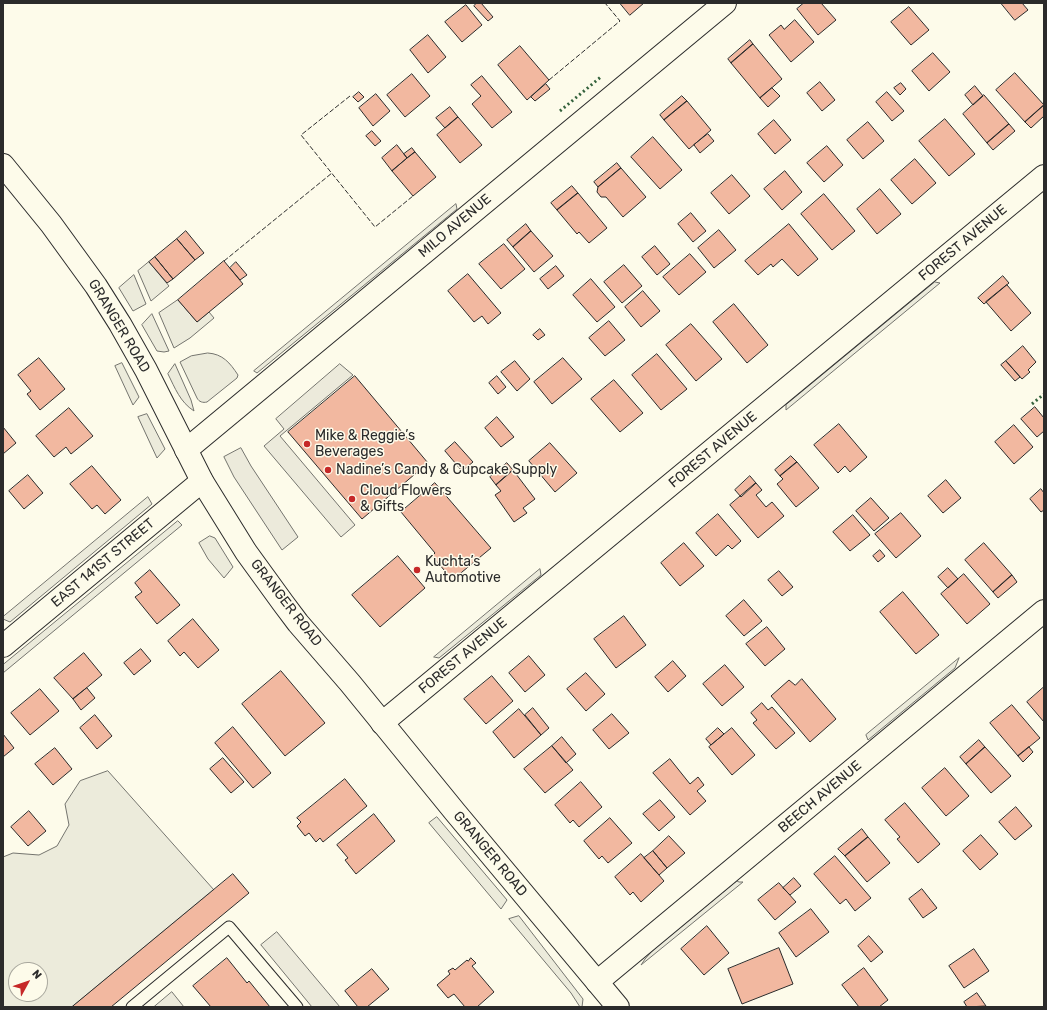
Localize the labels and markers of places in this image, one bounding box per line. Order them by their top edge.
place label: Mike & Reggie’s Beverages [315,428,415,460]
marker: Mike & Reggie’s Beverages [302,439,312,449]
place label: Nadine’s Candy & Cupcake Supply [336,462,557,478]
marker: Nadine’s Candy & Cupcake Supply [323,465,333,475]
place label: Cloud Flowers & Gifts [360,483,452,516]
marker: Cloud Flowers & Gifts [347,494,357,504]
place label: Kuchta’s Automotive [425,554,501,586]
marker: Kuchta’s Automotive [412,565,422,575]

